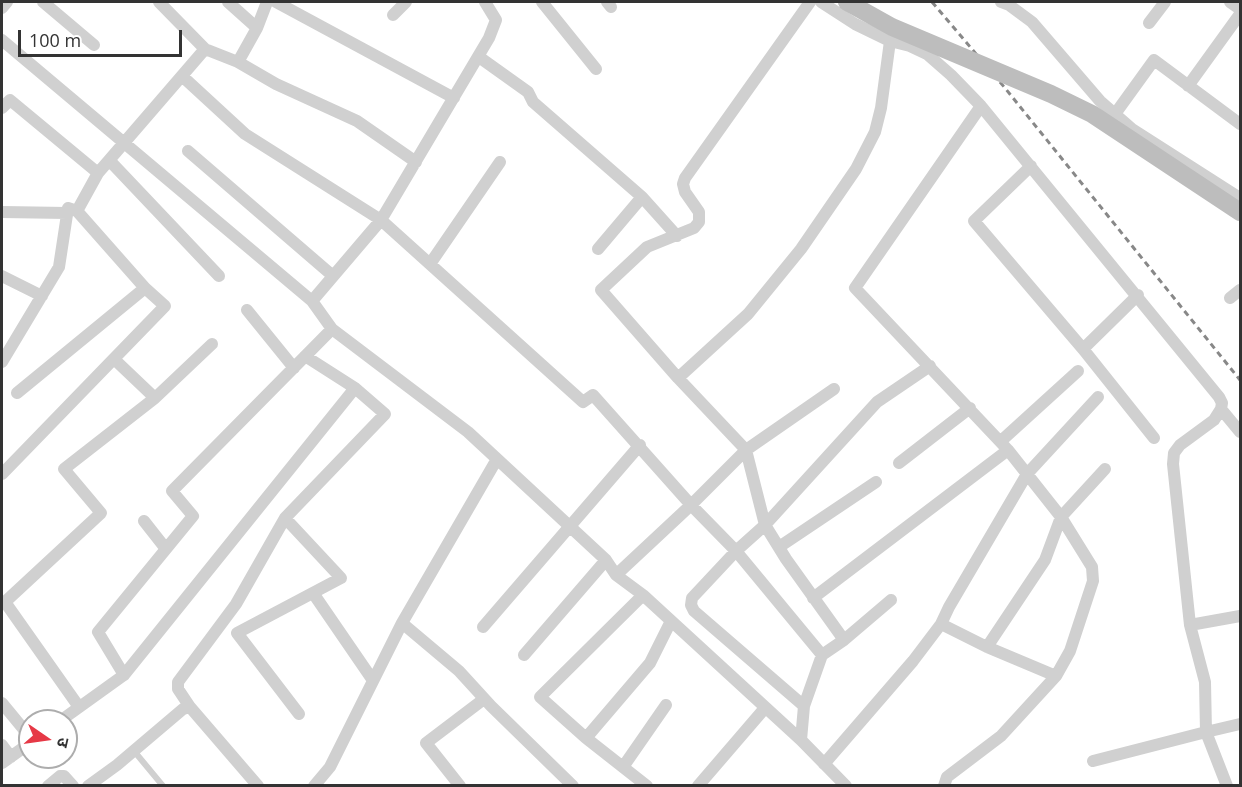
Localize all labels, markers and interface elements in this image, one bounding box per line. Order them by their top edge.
scale bar [21,18,184,56]
text: 100 m [29,28,81,52]
north arrow [18,709,78,769]
text: उ [52,736,75,750]

